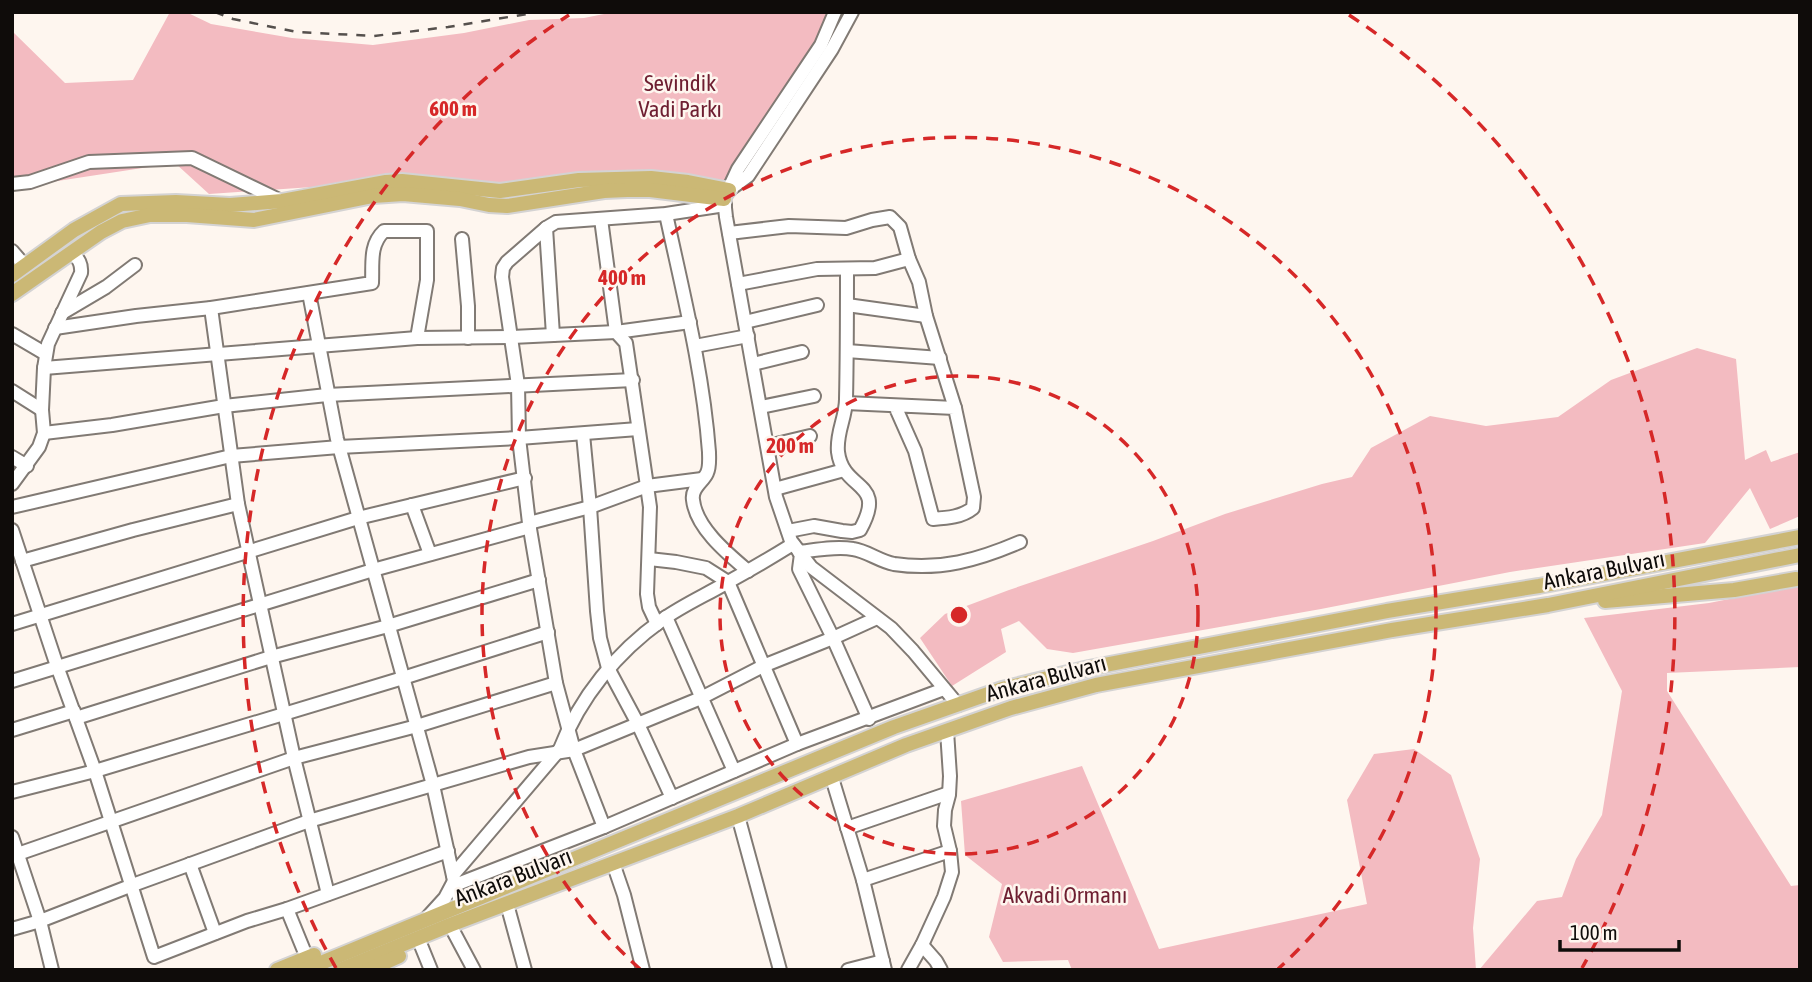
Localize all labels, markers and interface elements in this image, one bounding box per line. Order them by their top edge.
park label: Sevindik Vadi Parkı [638,70,722,122]
text: 600 m [429,96,477,120]
text: 400 m [597,265,646,289]
text: 200 m [766,433,814,457]
street label: Ankara Bulvarı [1541,545,1667,595]
centre of rings [947,603,971,627]
street label: Ankara Bulvarı [983,649,1109,707]
street label: Ankara Bulvarı [451,843,575,911]
park label: Akvadi Ormanı [1003,882,1127,908]
scale bar [1560,908,1679,952]
text: 100 m [1570,920,1618,944]

